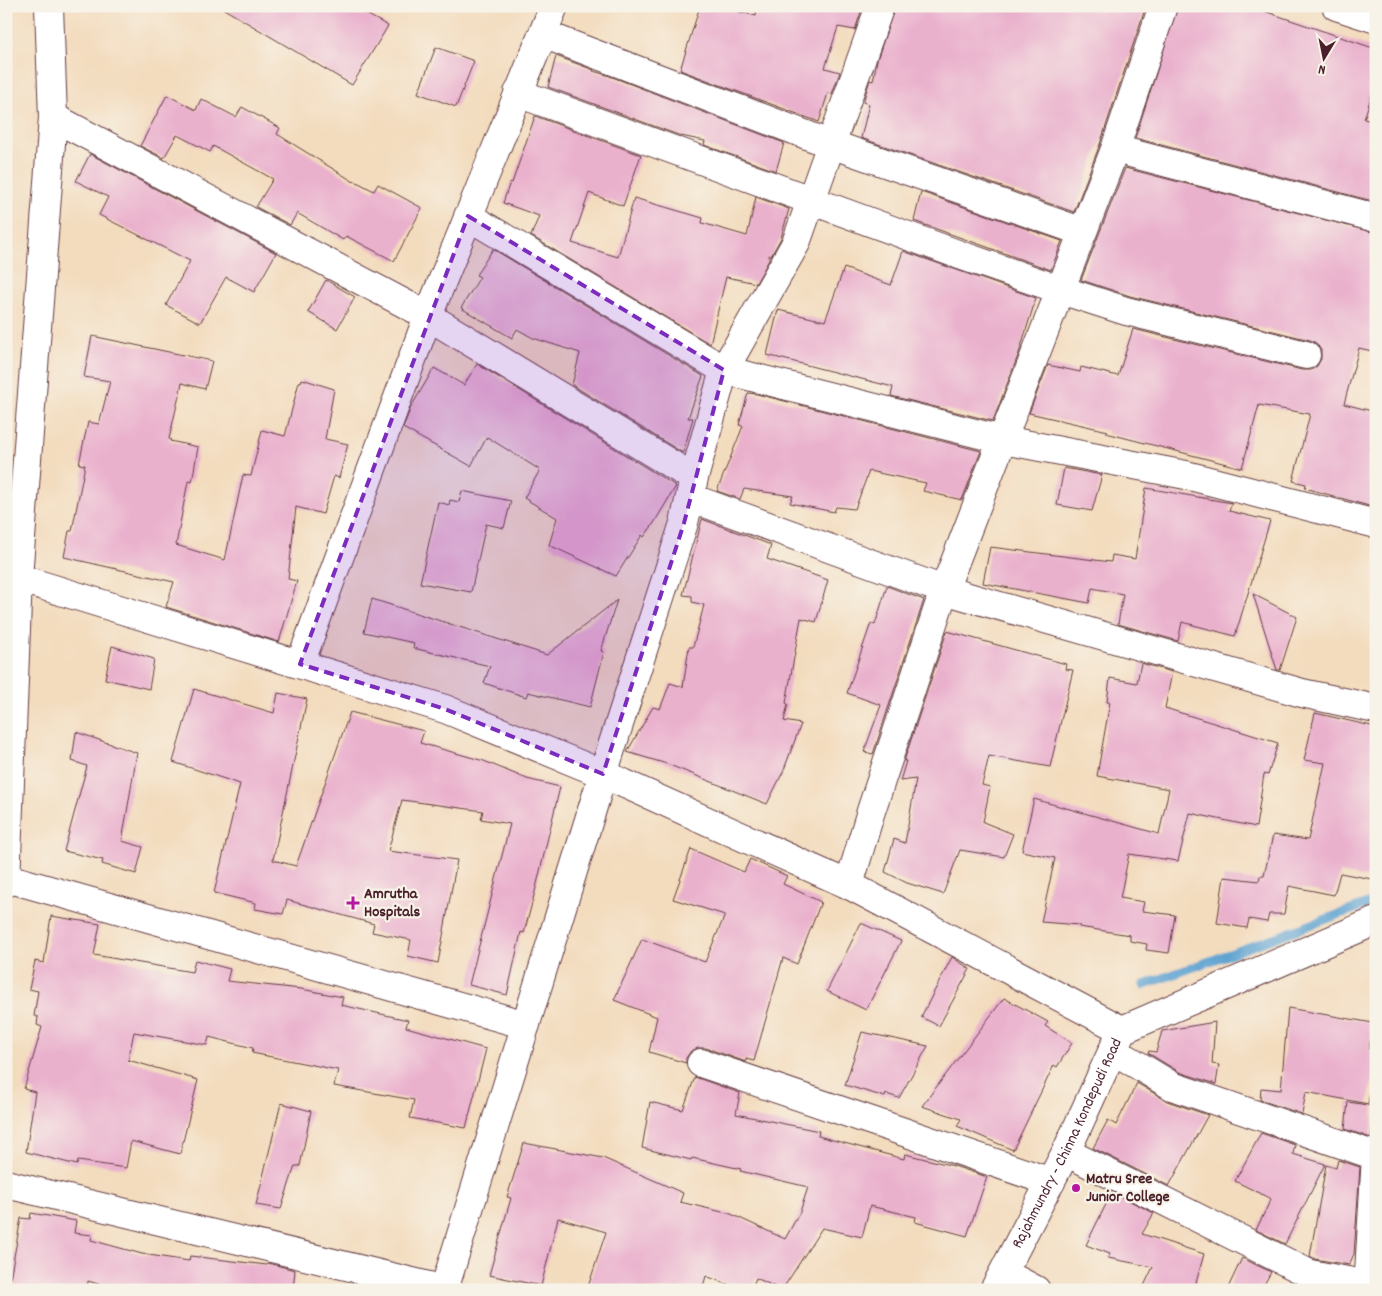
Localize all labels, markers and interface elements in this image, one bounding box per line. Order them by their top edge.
north arrow [1300,32,1350,82]
text: N [1317,58,1327,79]
place label: Amrutha Hospitals [364,883,421,924]
marker: Amrutha Hospitals [346,896,360,910]
street label: Rajahmundry - Chinna Kondepudi Road [1006,1034,1128,1253]
place label: Matru Sree Junior College [1086,1168,1170,1209]
marker: Matru Sree Junior College [1070,1182,1082,1194]

